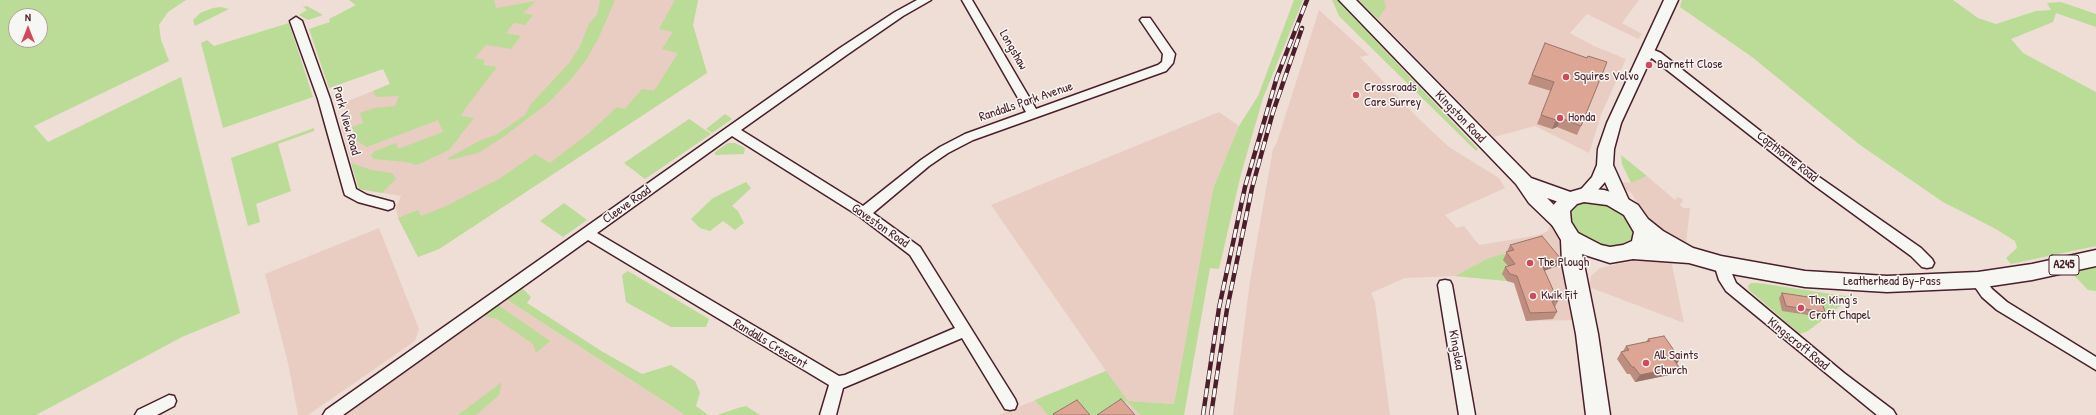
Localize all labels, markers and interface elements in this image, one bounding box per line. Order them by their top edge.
north arrow [8,8,48,48]
text: N [25,10,31,24]
street label: Longshaw [995,27,1031,73]
place label: Barnett Close [1657,57,1723,73]
marker: Barnett Close [1644,60,1654,70]
place label: Squires Volvo [1574,69,1639,85]
marker: Squires Volvo [1561,72,1571,82]
street label: Randalls Park Avenue [977,79,1075,125]
place label: Crossroads Care Surrey [1364,80,1421,111]
street label: Park View Road [329,85,363,157]
street label: Kingston Road [1431,88,1489,146]
marker: Crossroads Care Surrey [1351,90,1361,100]
place label: Honda [1568,110,1595,126]
marker: Honda [1555,113,1565,123]
street label: Copthorne Road [1753,128,1821,186]
street label: Cleeve Road [600,183,654,227]
street label: Gaveston Road [848,201,912,251]
place label: The Plough [1538,255,1589,271]
road number: A245 [2049,255,2079,275]
marker: The Plough [1525,258,1535,268]
street label: Leatherhead By-Pass [1843,274,1941,290]
place label: Kwik Fit [1541,288,1577,304]
marker: Kwik Fit [1528,291,1538,301]
place label: The King's Croft Chapel [1809,293,1870,324]
marker: The King's Croft Chapel [1796,303,1806,313]
street label: Kingscroft Road [1764,314,1832,374]
street label: Randalls Crescent [730,316,810,372]
street label: Kingslea [1445,329,1467,371]
place label: All Saints Church [1654,348,1698,379]
marker: All Saints Church [1641,358,1651,368]

